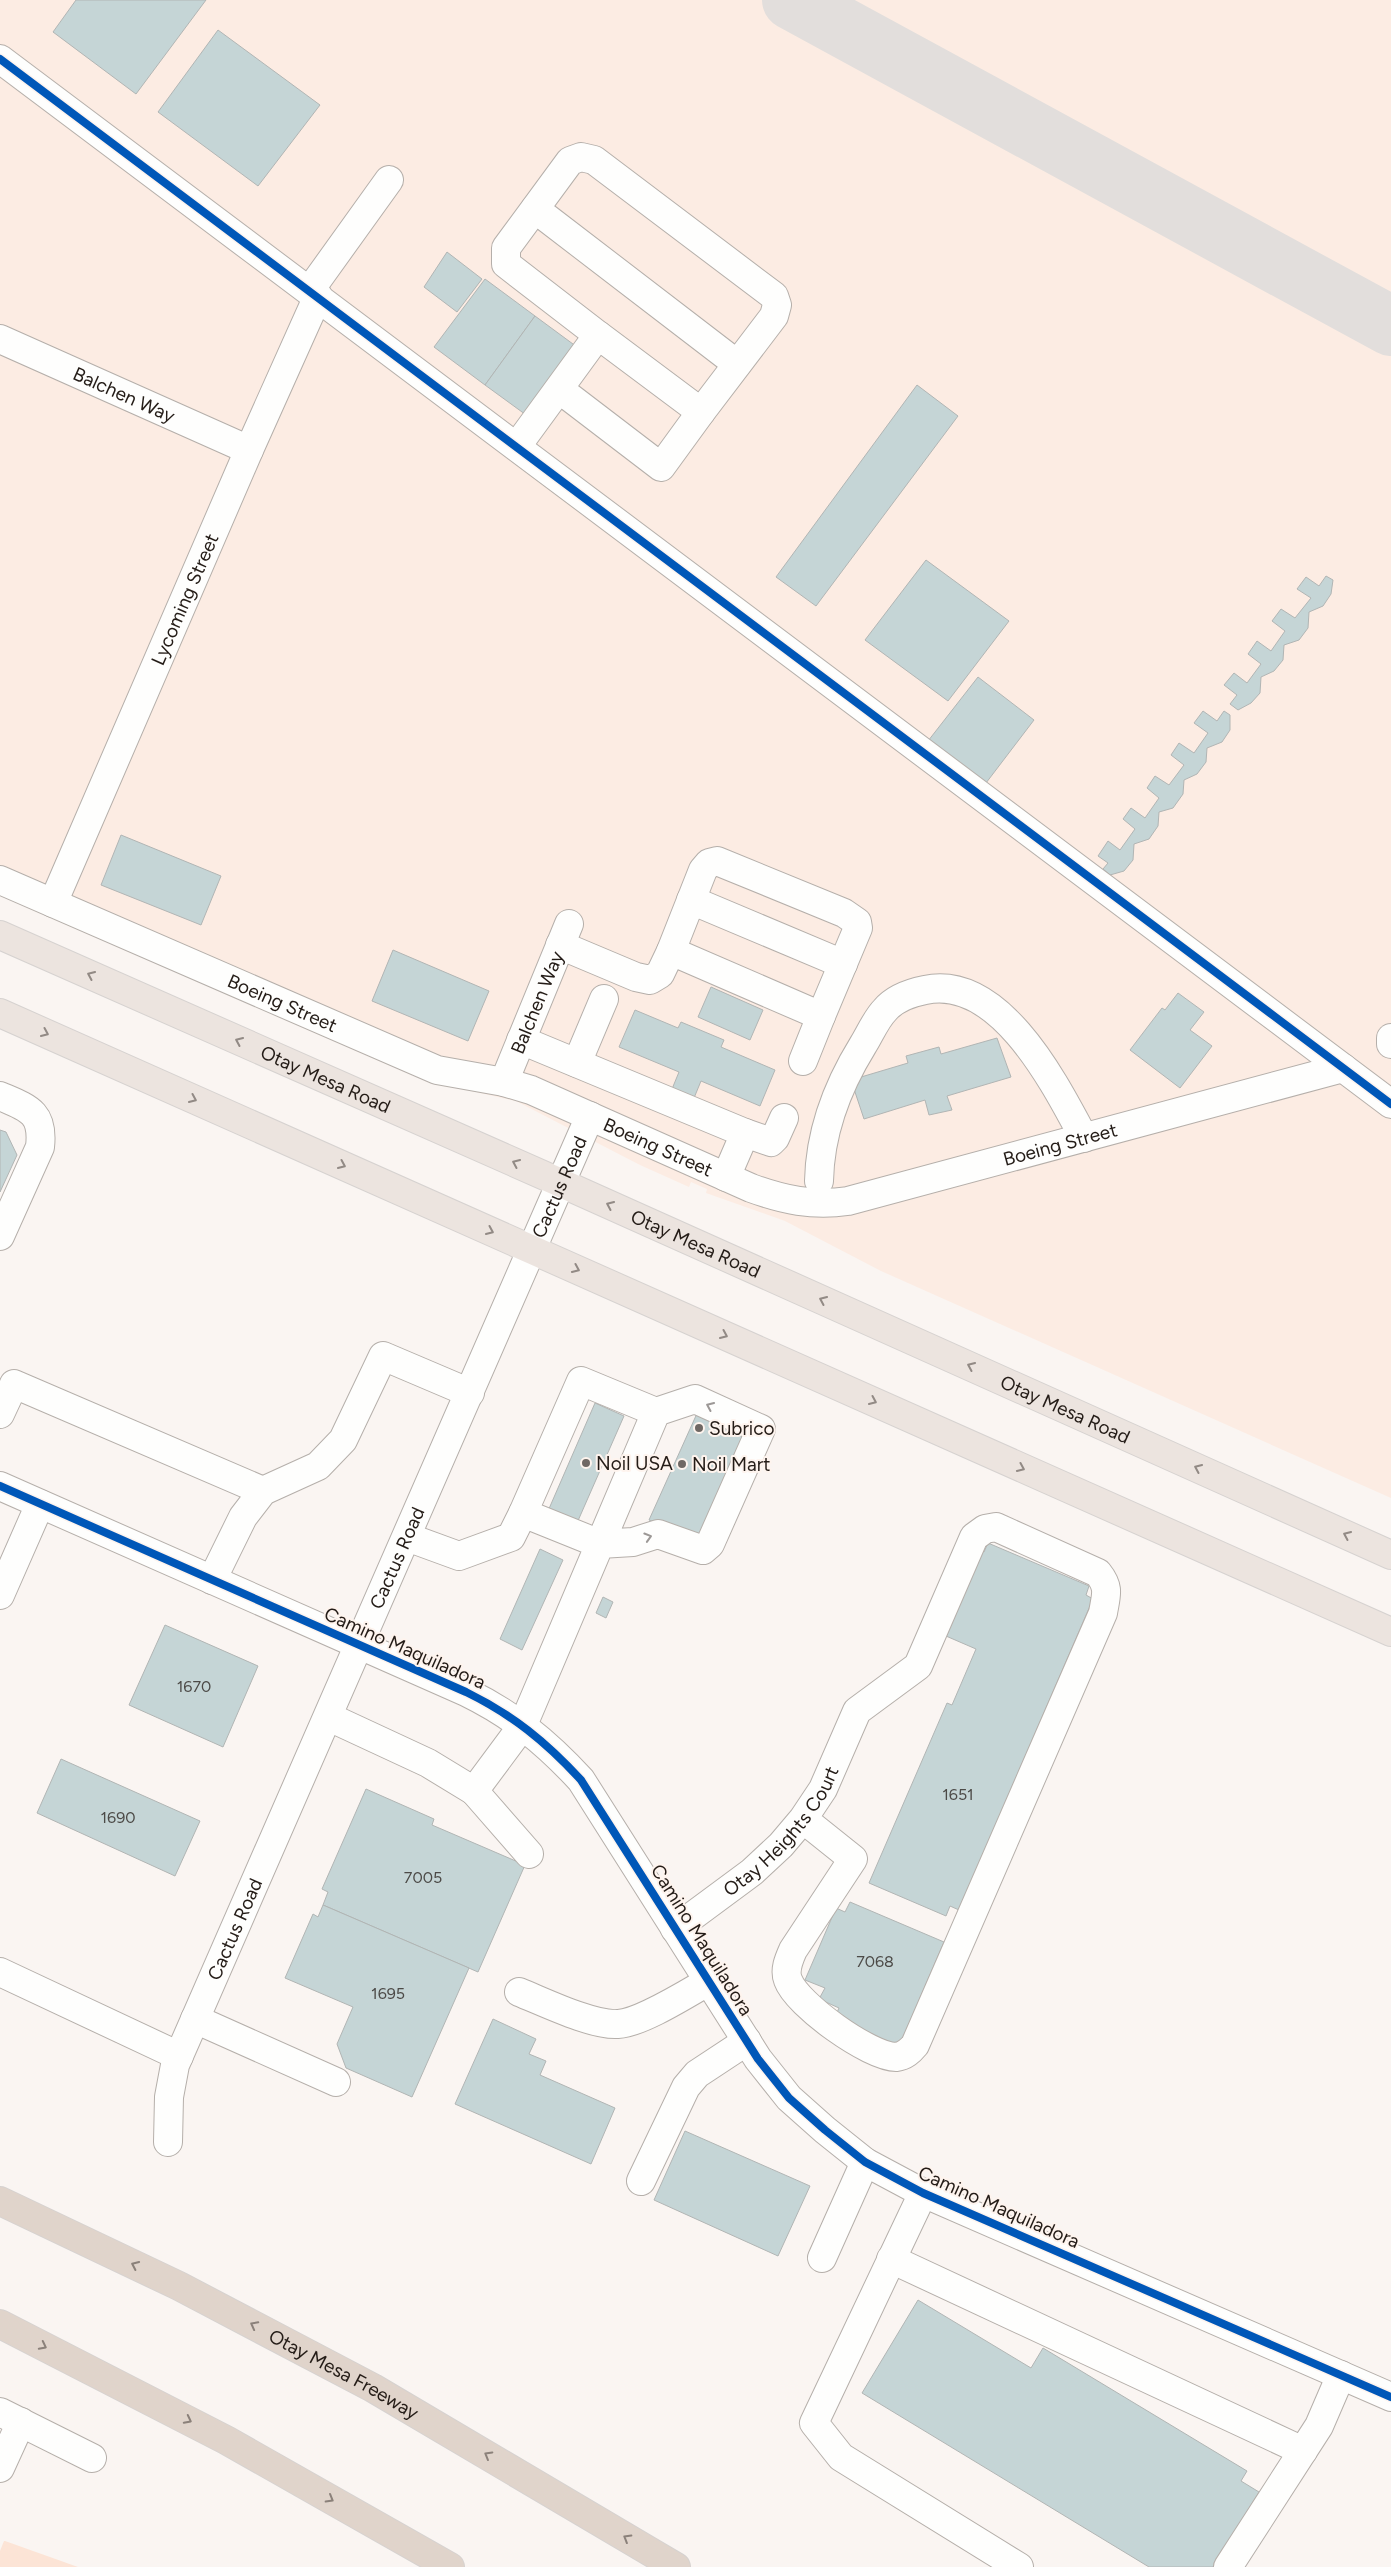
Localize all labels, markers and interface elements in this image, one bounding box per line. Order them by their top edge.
street label: Balchen Way [70,362,179,427]
street label: Lycoming Street [146,530,223,669]
street label: Balchen Way [505,948,568,1057]
street label: Boeing Street [224,969,341,1037]
one-way arrow [87,970,96,981]
one-way arrow [40,1027,49,1038]
one-way arrow [235,1036,244,1047]
street label: Otay Mesa Road [257,1040,394,1118]
one-way arrow [188,1093,197,1104]
street label: Boeing Street [600,1112,716,1181]
street label: Boeing Street [1000,1118,1119,1170]
street label: Cactus Road [527,1132,591,1241]
one-way arrow [512,1158,521,1169]
one-way arrow [337,1159,346,1170]
one-way arrow [606,1201,615,1211]
street label: Otay Mesa Road [627,1204,764,1282]
one-way arrow [485,1225,494,1236]
one-way arrow [571,1263,580,1274]
one-way arrow [819,1296,828,1306]
one-way arrow [719,1329,728,1340]
one-way arrow [967,1362,976,1373]
street label: Otay Mesa Road [997,1370,1134,1448]
one-way arrow [868,1395,877,1406]
one-way arrow [706,1401,715,1412]
place label: Subrico [709,1417,775,1440]
marker: Subrico [693,1422,705,1434]
place label: Noil USA [596,1452,673,1475]
place label: Noil Mart [692,1453,770,1476]
marker: Noil USA [580,1457,592,1469]
marker: Noil Mart [676,1458,688,1470]
one-way arrow [1016,1461,1025,1472]
one-way arrow [1194,1464,1203,1475]
street label: Cactus Road [364,1503,429,1612]
one-way arrow [1343,1530,1352,1541]
one-way arrow [643,1532,651,1542]
street label: Camino Maquiladora [321,1602,489,1694]
house number: 1670 [177,1677,211,1696]
street label: Otay Heights Court [719,1763,843,1901]
house number: 1651 [942,1785,974,1804]
house number: 1690 [101,1808,135,1827]
street label: Camino Maquiladora [646,1860,758,2020]
house number: 7005 [404,1868,442,1887]
street label: Cactus Road [202,1875,267,1983]
house number: 7068 [856,1952,894,1971]
house number: 1695 [371,1984,405,2003]
street label: Camino Maquiladora [915,2161,1083,2253]
one-way arrow [131,2261,140,2271]
one-way arrow [250,2321,259,2331]
street label: Otay Mesa Freeway [265,2324,423,2424]
one-way arrow [38,2340,47,2350]
one-way arrow [183,2414,192,2425]
one-way arrow [484,2451,493,2461]
one-way arrow [325,2493,334,2503]
one-way arrow [624,2534,633,2544]

